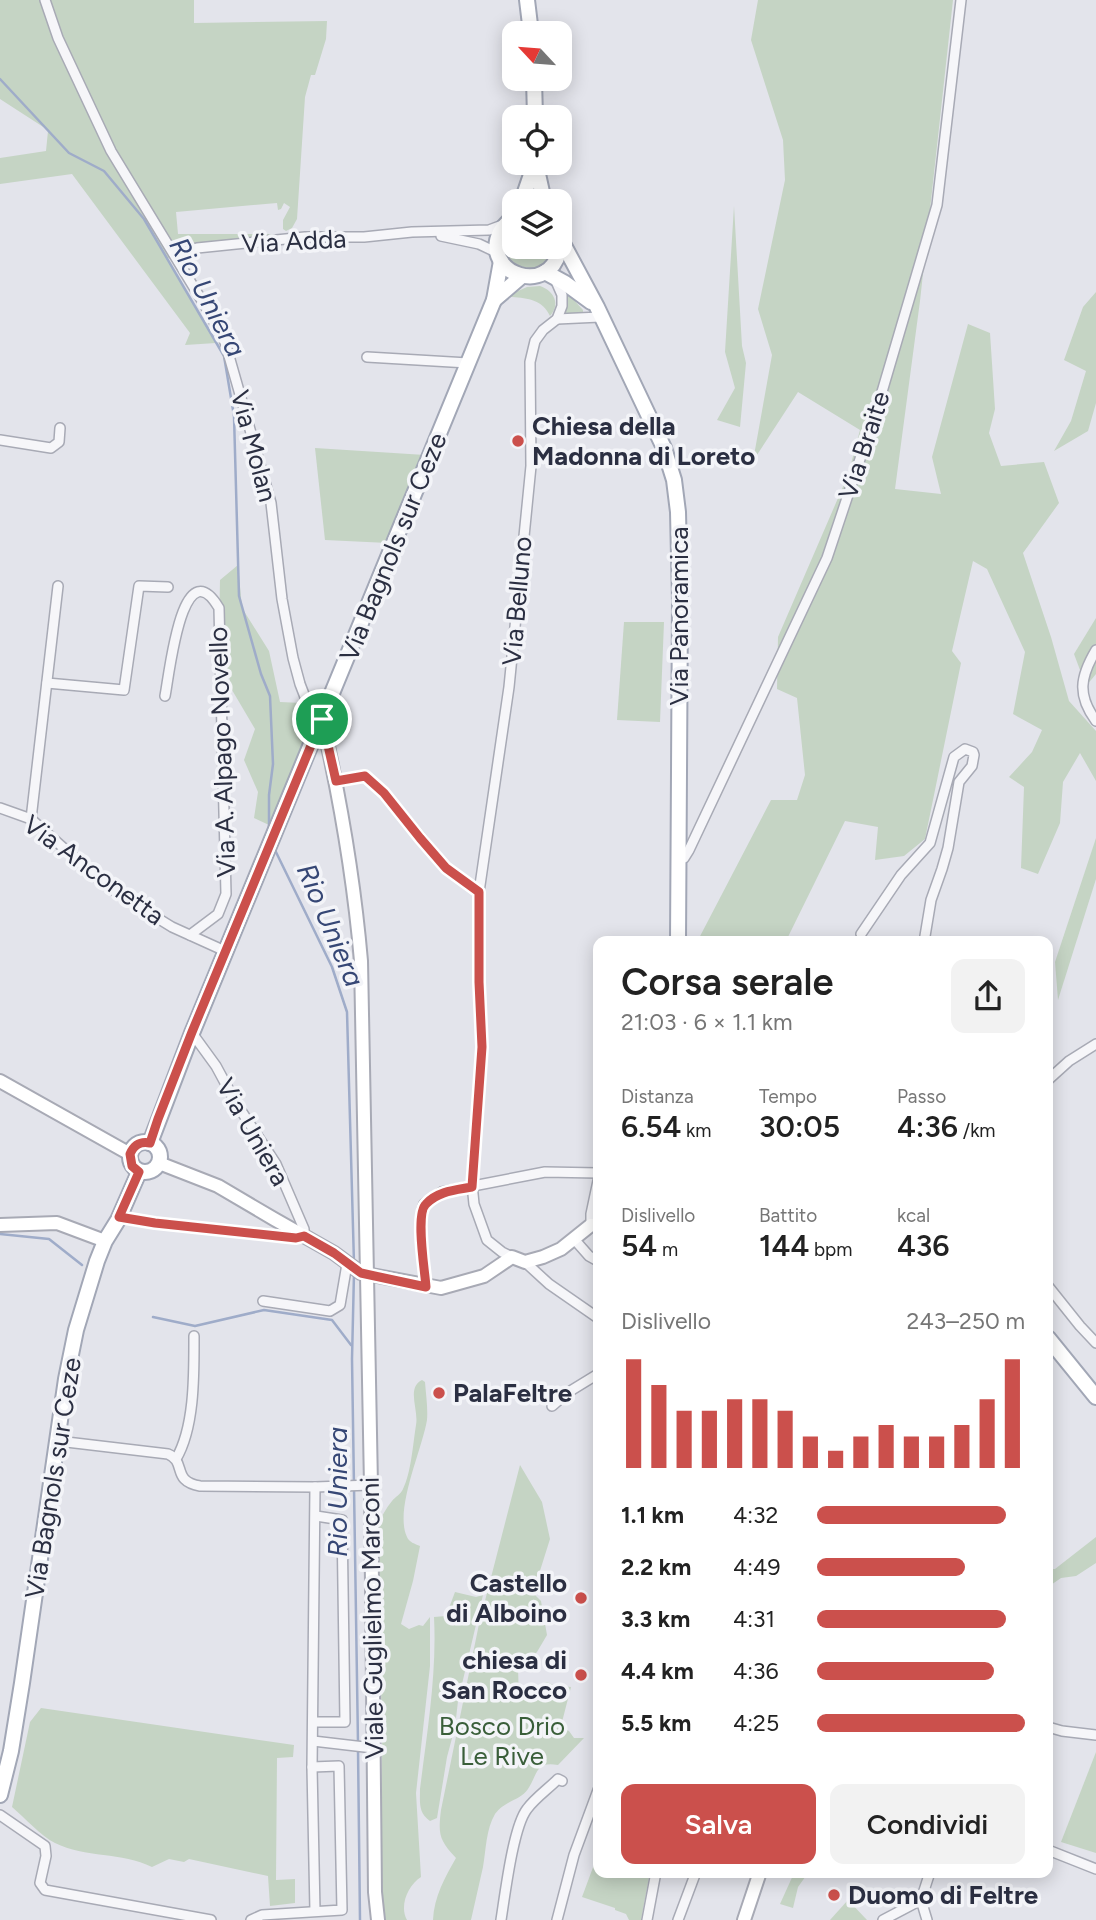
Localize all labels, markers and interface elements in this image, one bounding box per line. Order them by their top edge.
north arrow [502,21,572,91]
map controls [502,21,572,259]
button: locate [502,105,572,175]
button: layers [502,189,572,259]
street label: Via Adda [241,222,347,260]
water label: Rio Uniera [162,231,254,363]
street label: Via Molan [224,387,284,505]
street label: Via Braite [832,387,896,503]
place label: Chiesa della Madonna di Loreto [532,410,755,472]
street label: Via Bagnols sur Ceze [333,428,453,666]
marker: Chiesa della Madonna di Loreto [510,433,526,449]
street label: Via Panoramica [663,527,695,705]
street label: Via Belluno [495,535,539,667]
street label: Via A. Alpago Novello [202,626,242,878]
pin [292,689,352,749]
icon: arrive [303,700,341,738]
street label: Via Anconetta [17,808,171,932]
water label: Rio Uniera [290,858,372,992]
text: Corsa serale [621,959,833,1005]
button: share [951,959,1025,1033]
text: 21:03 · 6 × 1.1 km [621,1008,793,1036]
street label: Via Uniera [209,1073,297,1191]
text: Distanza [621,1085,694,1108]
text: Tempo [759,1085,817,1108]
text: Passo [897,1085,946,1108]
text: 6.54 [621,1108,681,1145]
text: 30:05 [759,1108,840,1145]
text: 4:36 [897,1108,958,1145]
text: km [681,1119,711,1142]
text: /km [958,1119,996,1142]
text: Dislivello [621,1204,695,1227]
text: Battito [759,1204,817,1227]
text: kcal [897,1204,930,1227]
text: 54 [621,1227,657,1264]
text: 144 [759,1227,809,1264]
text: 436 [897,1227,950,1264]
text: m [657,1238,678,1261]
text: bpm [809,1238,852,1261]
text: Dislivello [621,1307,711,1335]
text: 243–250 m [907,1307,1025,1335]
street label: Via Bagnols sur Ceze [18,1355,88,1601]
place label: PalaFeltre [453,1377,572,1409]
marker: PalaFeltre [431,1385,447,1401]
water label: Rio Uniera [320,1427,354,1557]
street label: Viale Guglielmo Marconi [354,1477,390,1759]
text: 1.1 km [621,1501,684,1529]
text: 4:32 [733,1501,778,1529]
text: 2.2 km [621,1553,691,1581]
text: 4:49 [733,1553,780,1581]
place label: Castello di Alboino [446,1567,567,1629]
marker: Castello di Alboino [573,1590,589,1606]
text: 3.3 km [621,1605,690,1633]
text: 4:31 [733,1605,775,1633]
place label: chiesa di San Rocco [441,1644,567,1706]
text: 4.4 km [621,1657,694,1685]
text: 4:36 [733,1657,779,1685]
marker: chiesa di San Rocco [573,1667,589,1683]
text: 5.5 km [621,1709,691,1737]
text: 4:25 [733,1709,779,1737]
park label: Bosco Drio Le Rive [439,1710,565,1772]
button: Salva [621,1784,816,1864]
button: Condividi [830,1784,1025,1864]
place label: Duomo di Feltre [848,1879,1038,1911]
marker: Duomo di Feltre [826,1887,842,1903]

